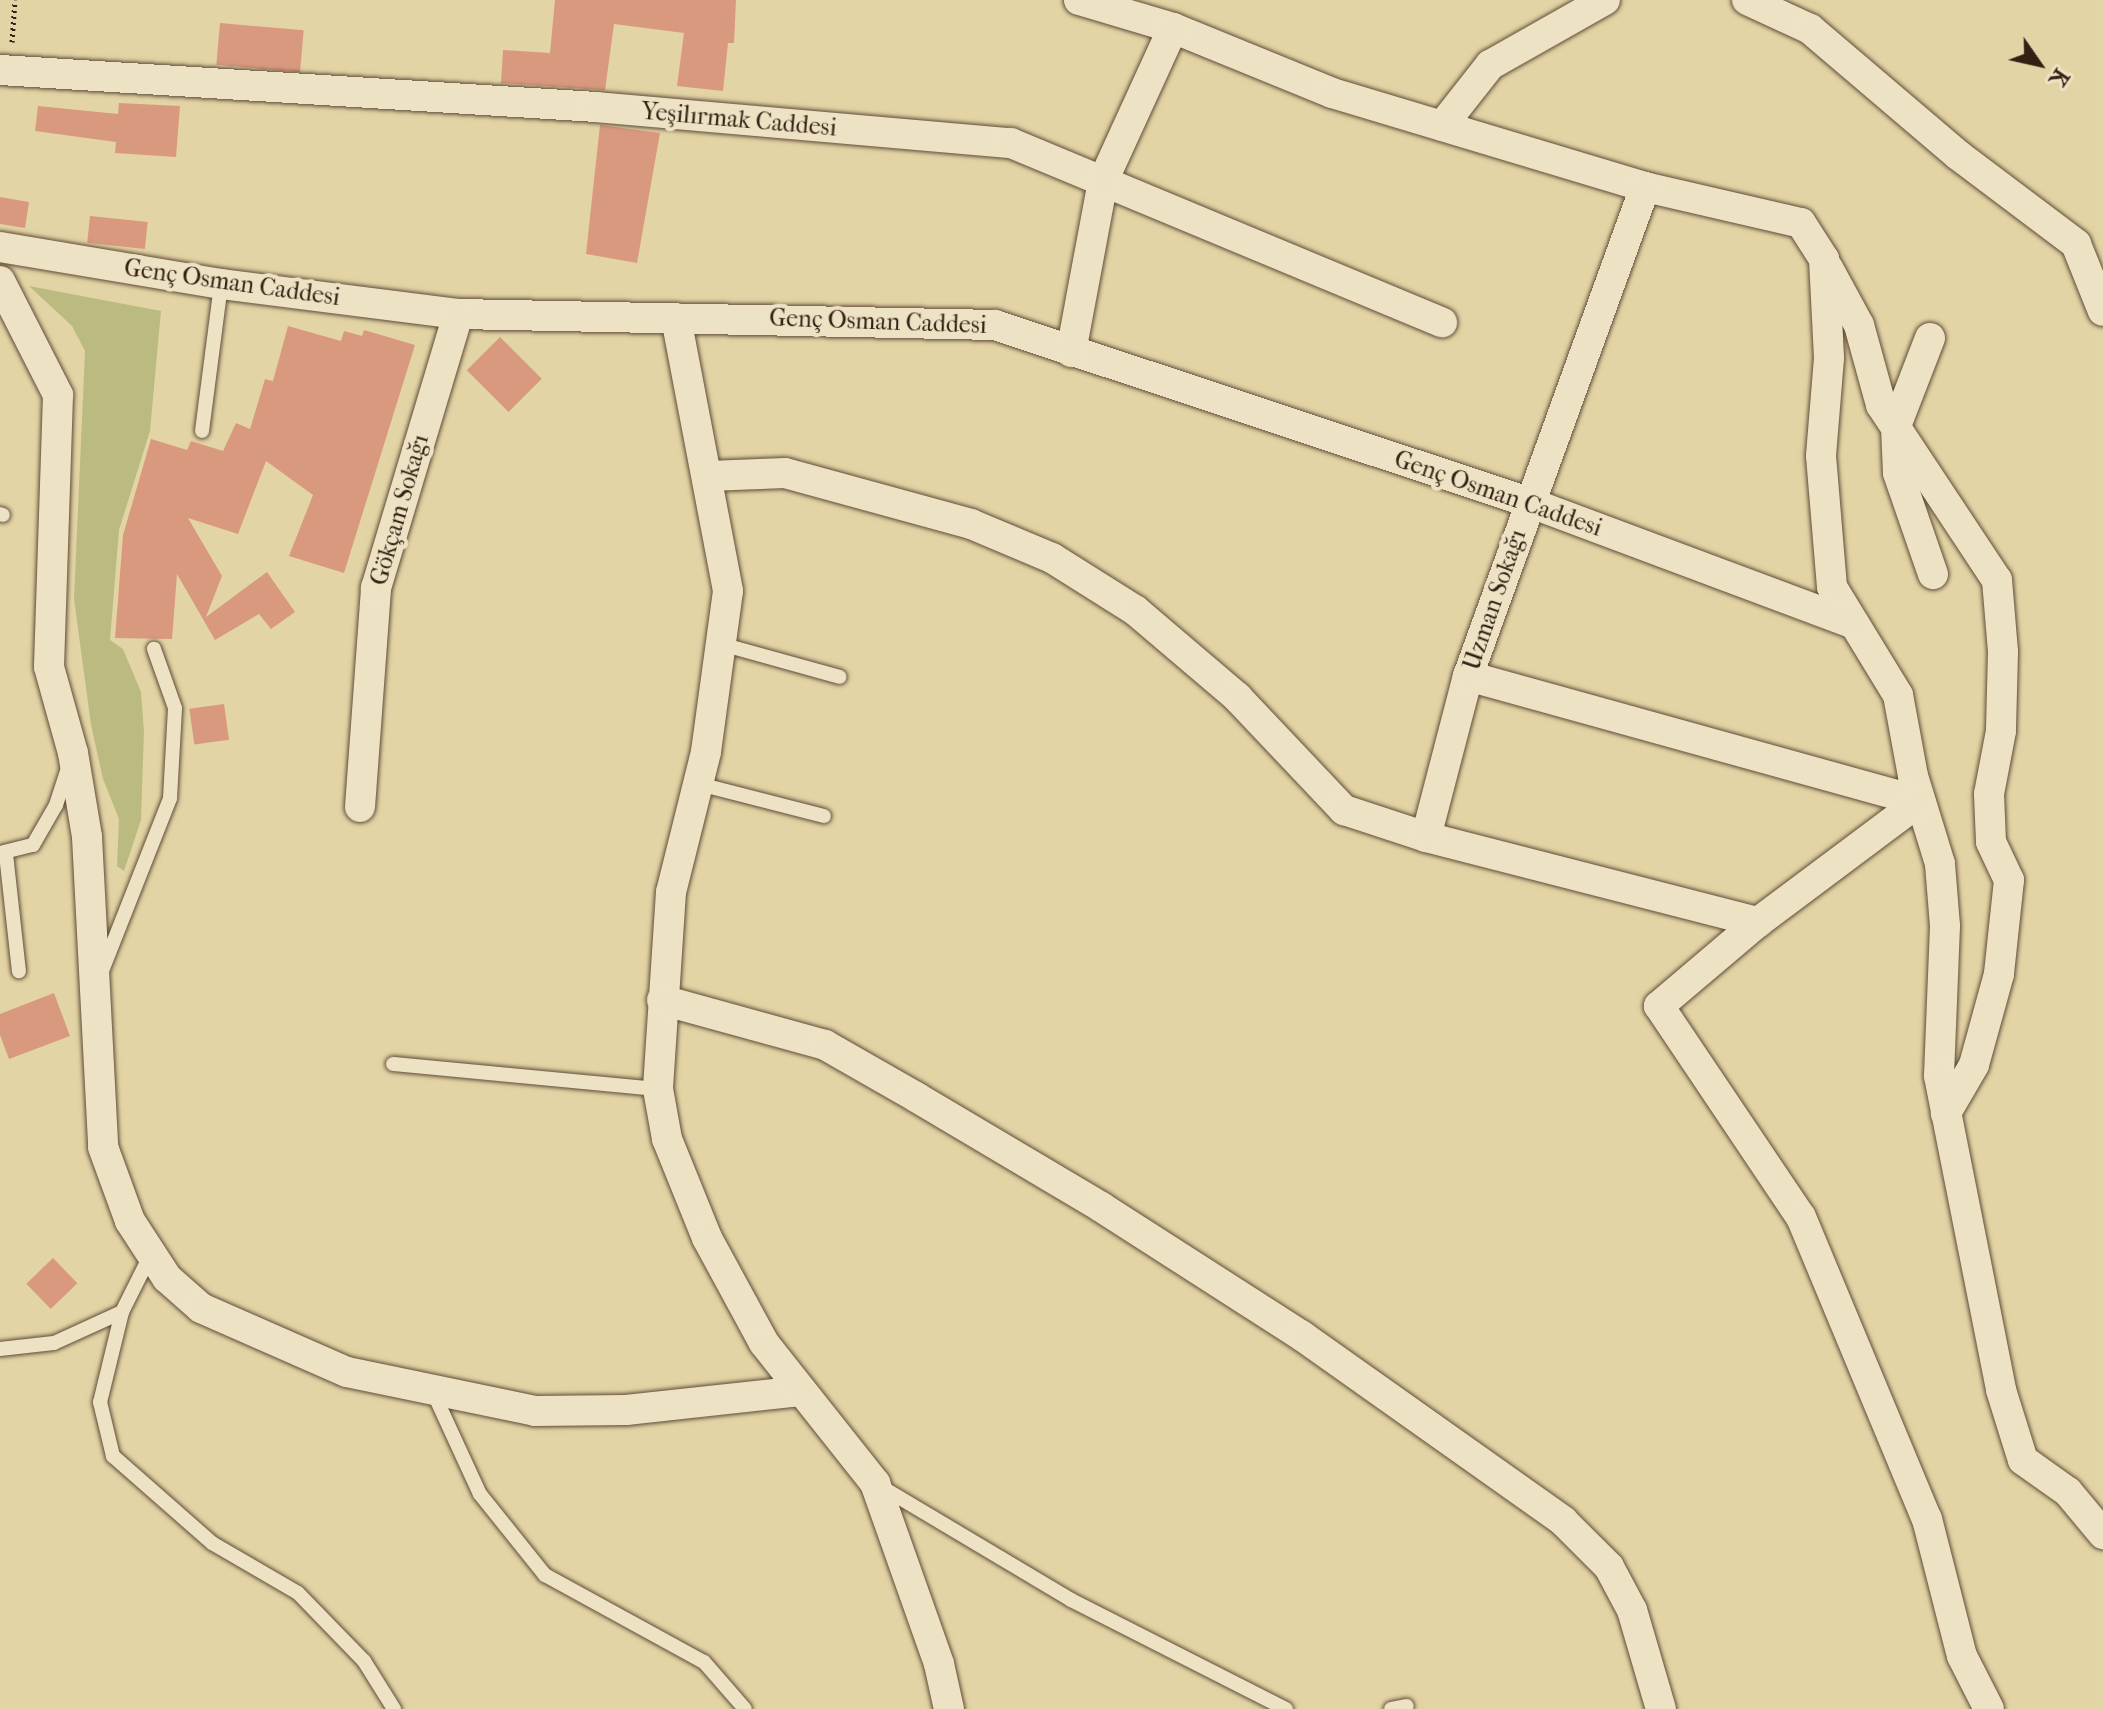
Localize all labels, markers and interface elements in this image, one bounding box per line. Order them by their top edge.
north arrow [1999,24,2079,104]
text: K [2044,64,2074,91]
street label: Yeşilırmak Caddesi [640,97,838,143]
street label: Genç Osman Caddesi [122,254,342,312]
street label: Genç Osman Caddesi [769,304,987,340]
street label: Gökçam Sokağı [365,431,435,589]
street label: Genç Osman Caddesi [1390,445,1606,543]
street label: Uzman Sokağı [1457,526,1533,674]

